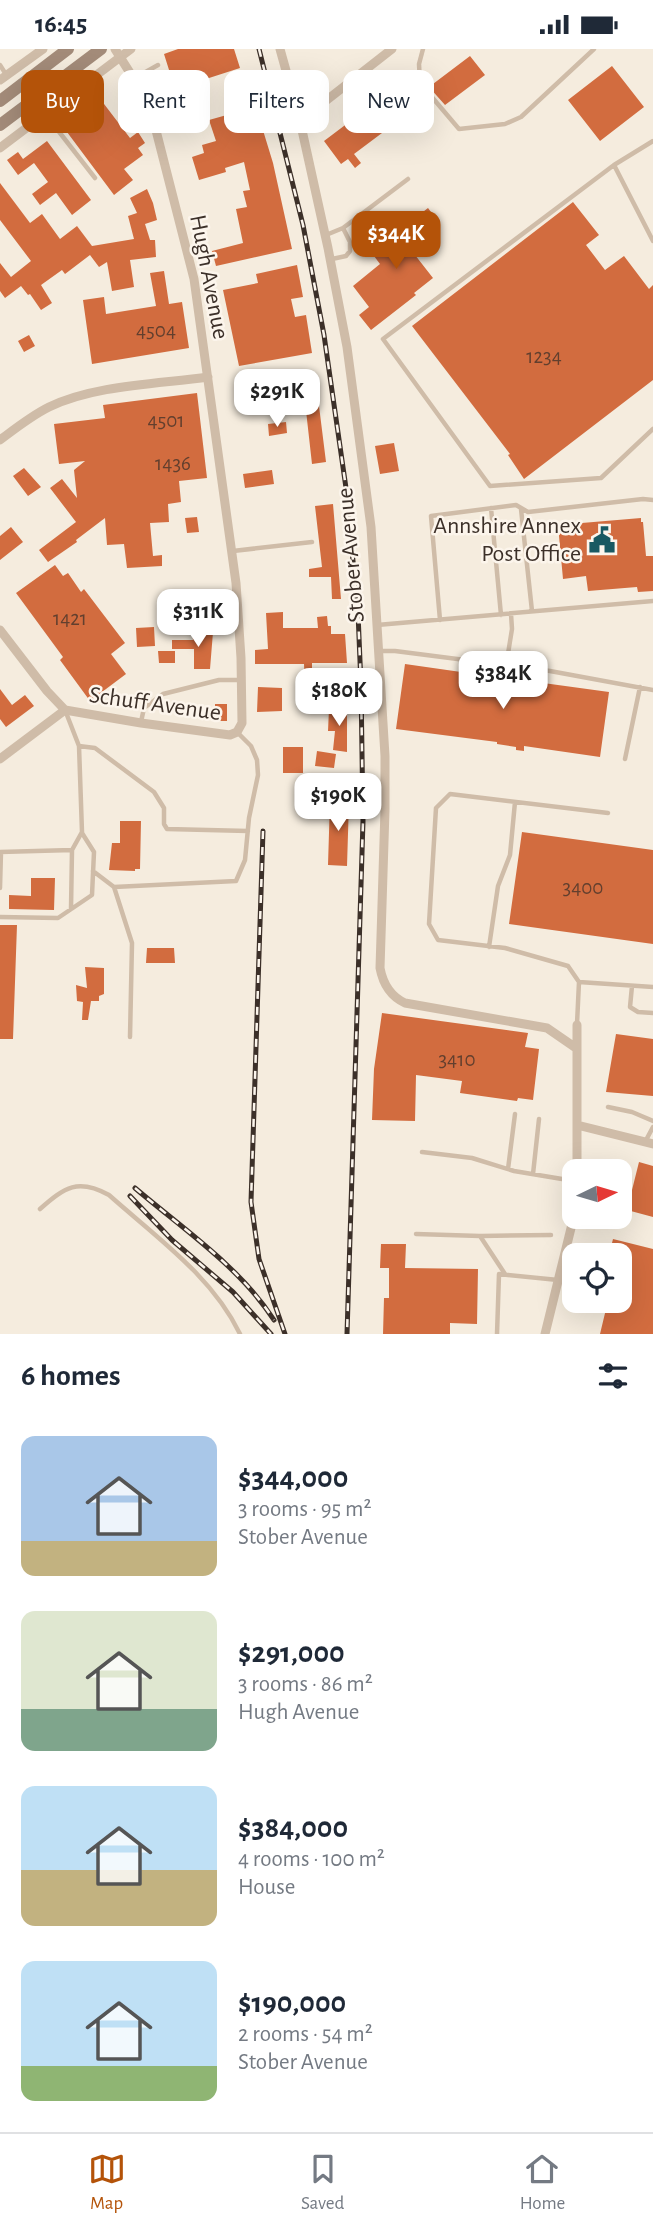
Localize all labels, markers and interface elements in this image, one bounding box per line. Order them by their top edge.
text: 16:45 [35,11,87,37]
chip: Buy [21,70,104,133]
chip: Rent [118,70,210,133]
chip: Filters [224,70,329,133]
chip: New [343,70,434,133]
pin: $344K [347,211,445,271]
street label: Hugh Avenue [185,213,233,341]
text: $344K [368,222,424,245]
house number: 4504 [136,320,176,341]
house number: 1234 [526,346,562,367]
pin: $291K [228,369,326,429]
text: $291K [250,380,304,403]
house number: 4501 [147,410,185,431]
house number: 1436 [155,453,191,474]
street label: Stober Avenue [333,486,369,624]
place label: Annshire Annex Post Office [433,514,582,566]
public building icon: Annshire Annex Post Office [587,525,617,555]
pin: $311K [149,589,247,649]
text: $311K [173,600,223,623]
house number: 1421 [53,608,87,629]
pin: $384K [454,651,552,711]
text: $384K [475,662,531,685]
pin: $180K [290,669,388,728]
text: $180K [311,679,367,702]
street label: Schuff Avenue [87,683,223,725]
pin: $190K [289,773,387,833]
text: $190K [310,784,366,807]
house number: 3400 [563,877,603,898]
house number: 3410 [438,1049,476,1070]
north arrow [562,1159,632,1229]
map controls [562,1159,632,1313]
button: locate [562,1243,632,1313]
icon: filters [594,1357,632,1395]
text: 6 homes [21,1361,121,1391]
text: $344,000 [238,1463,348,1493]
icon: home [77,1464,161,1548]
text: 3 rooms · 95 m² [238,1498,371,1521]
text: Stober Avenue [238,1526,368,1549]
text: $291,000 [238,1638,345,1668]
icon: home [77,1639,161,1723]
text: 3 rooms · 86 m² [238,1673,373,1696]
text: Hugh Avenue [238,1701,359,1724]
text: $384,000 [238,1813,348,1843]
icon: home [77,1814,161,1898]
text: 4 rooms · 100 m² [238,1848,385,1871]
text: House [238,1876,295,1899]
text: $190,000 [238,1988,346,2018]
icon: home [77,1989,161,2073]
text: 2 rooms · 54 m² [238,2023,373,2046]
text: Stober Avenue [238,2051,368,2074]
tab: Map [88,2150,126,2215]
tab: Saved [301,2150,344,2215]
tab: Home [520,2150,565,2215]

